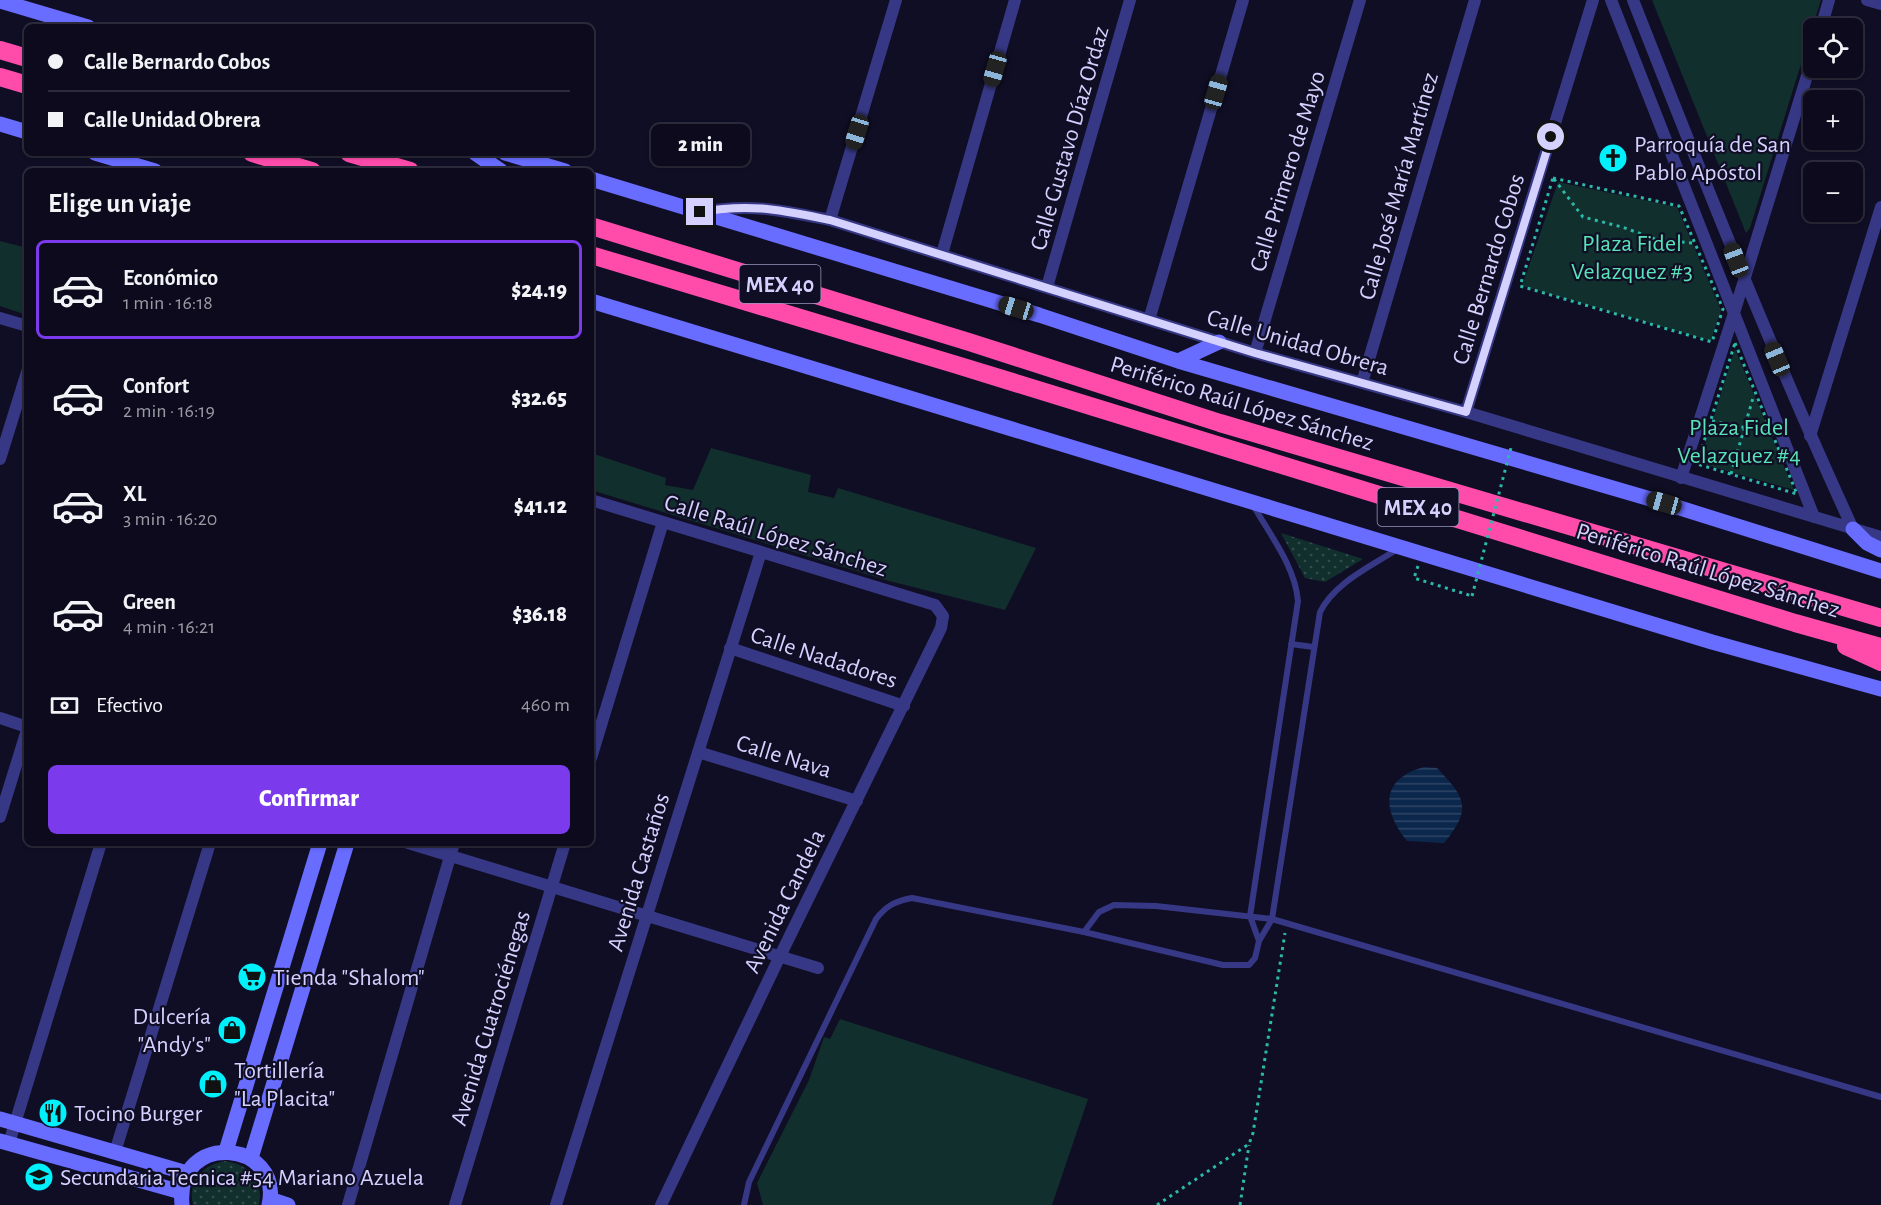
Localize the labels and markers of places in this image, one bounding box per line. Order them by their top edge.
place label: Parroquía de San Pablo Apóstol [1634,133,1791,185]
church icon: Parroquía de San Pablo Apóstol [1597,142,1629,174]
supermarket icon: Tienda "Shalom" [236,961,268,993]
place label: Tienda "Shalom" [273,966,425,990]
place label: Dulcería "Andy's" [132,1005,211,1057]
shop icon: Dulcería "Andy's" [216,1014,248,1046]
place label: Tortillería "La Placita" [234,1059,335,1111]
shop icon: Tortillería "La Placita" [197,1068,229,1100]
restaurant icon: Tocino Burger [37,1097,69,1129]
place label: Tocino Burger [74,1102,203,1126]
school or university icon: Secundaria Tecnica #54 Mariano Azuela [23,1161,55,1193]
place label: Secundaria Tecnica #54 Mariano Azuela [60,1166,424,1190]

